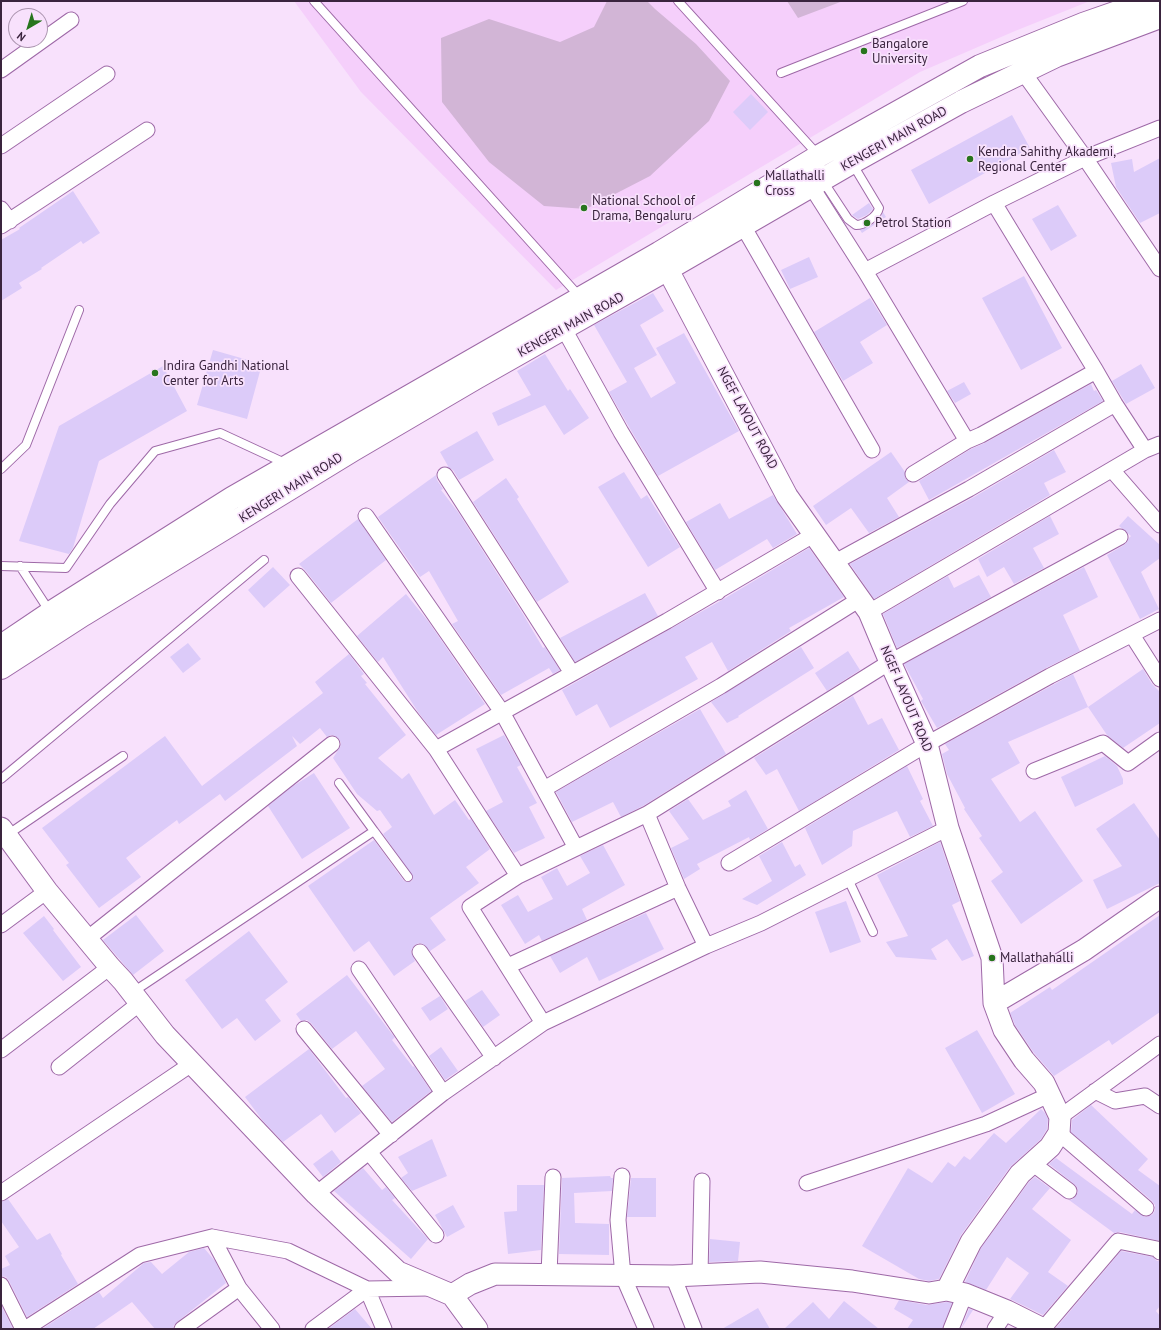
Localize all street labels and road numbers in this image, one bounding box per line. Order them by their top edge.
street label: KENGERI MAIN ROAD [838,103,950,175]
street label: KENGERI MAIN ROAD [515,289,627,361]
street label: NGEF LAYOUT ROAD [713,364,781,472]
street label: KENGERI MAIN ROAD [236,450,346,526]
street label: NGEF LAYOUT ROAD [877,643,935,755]

